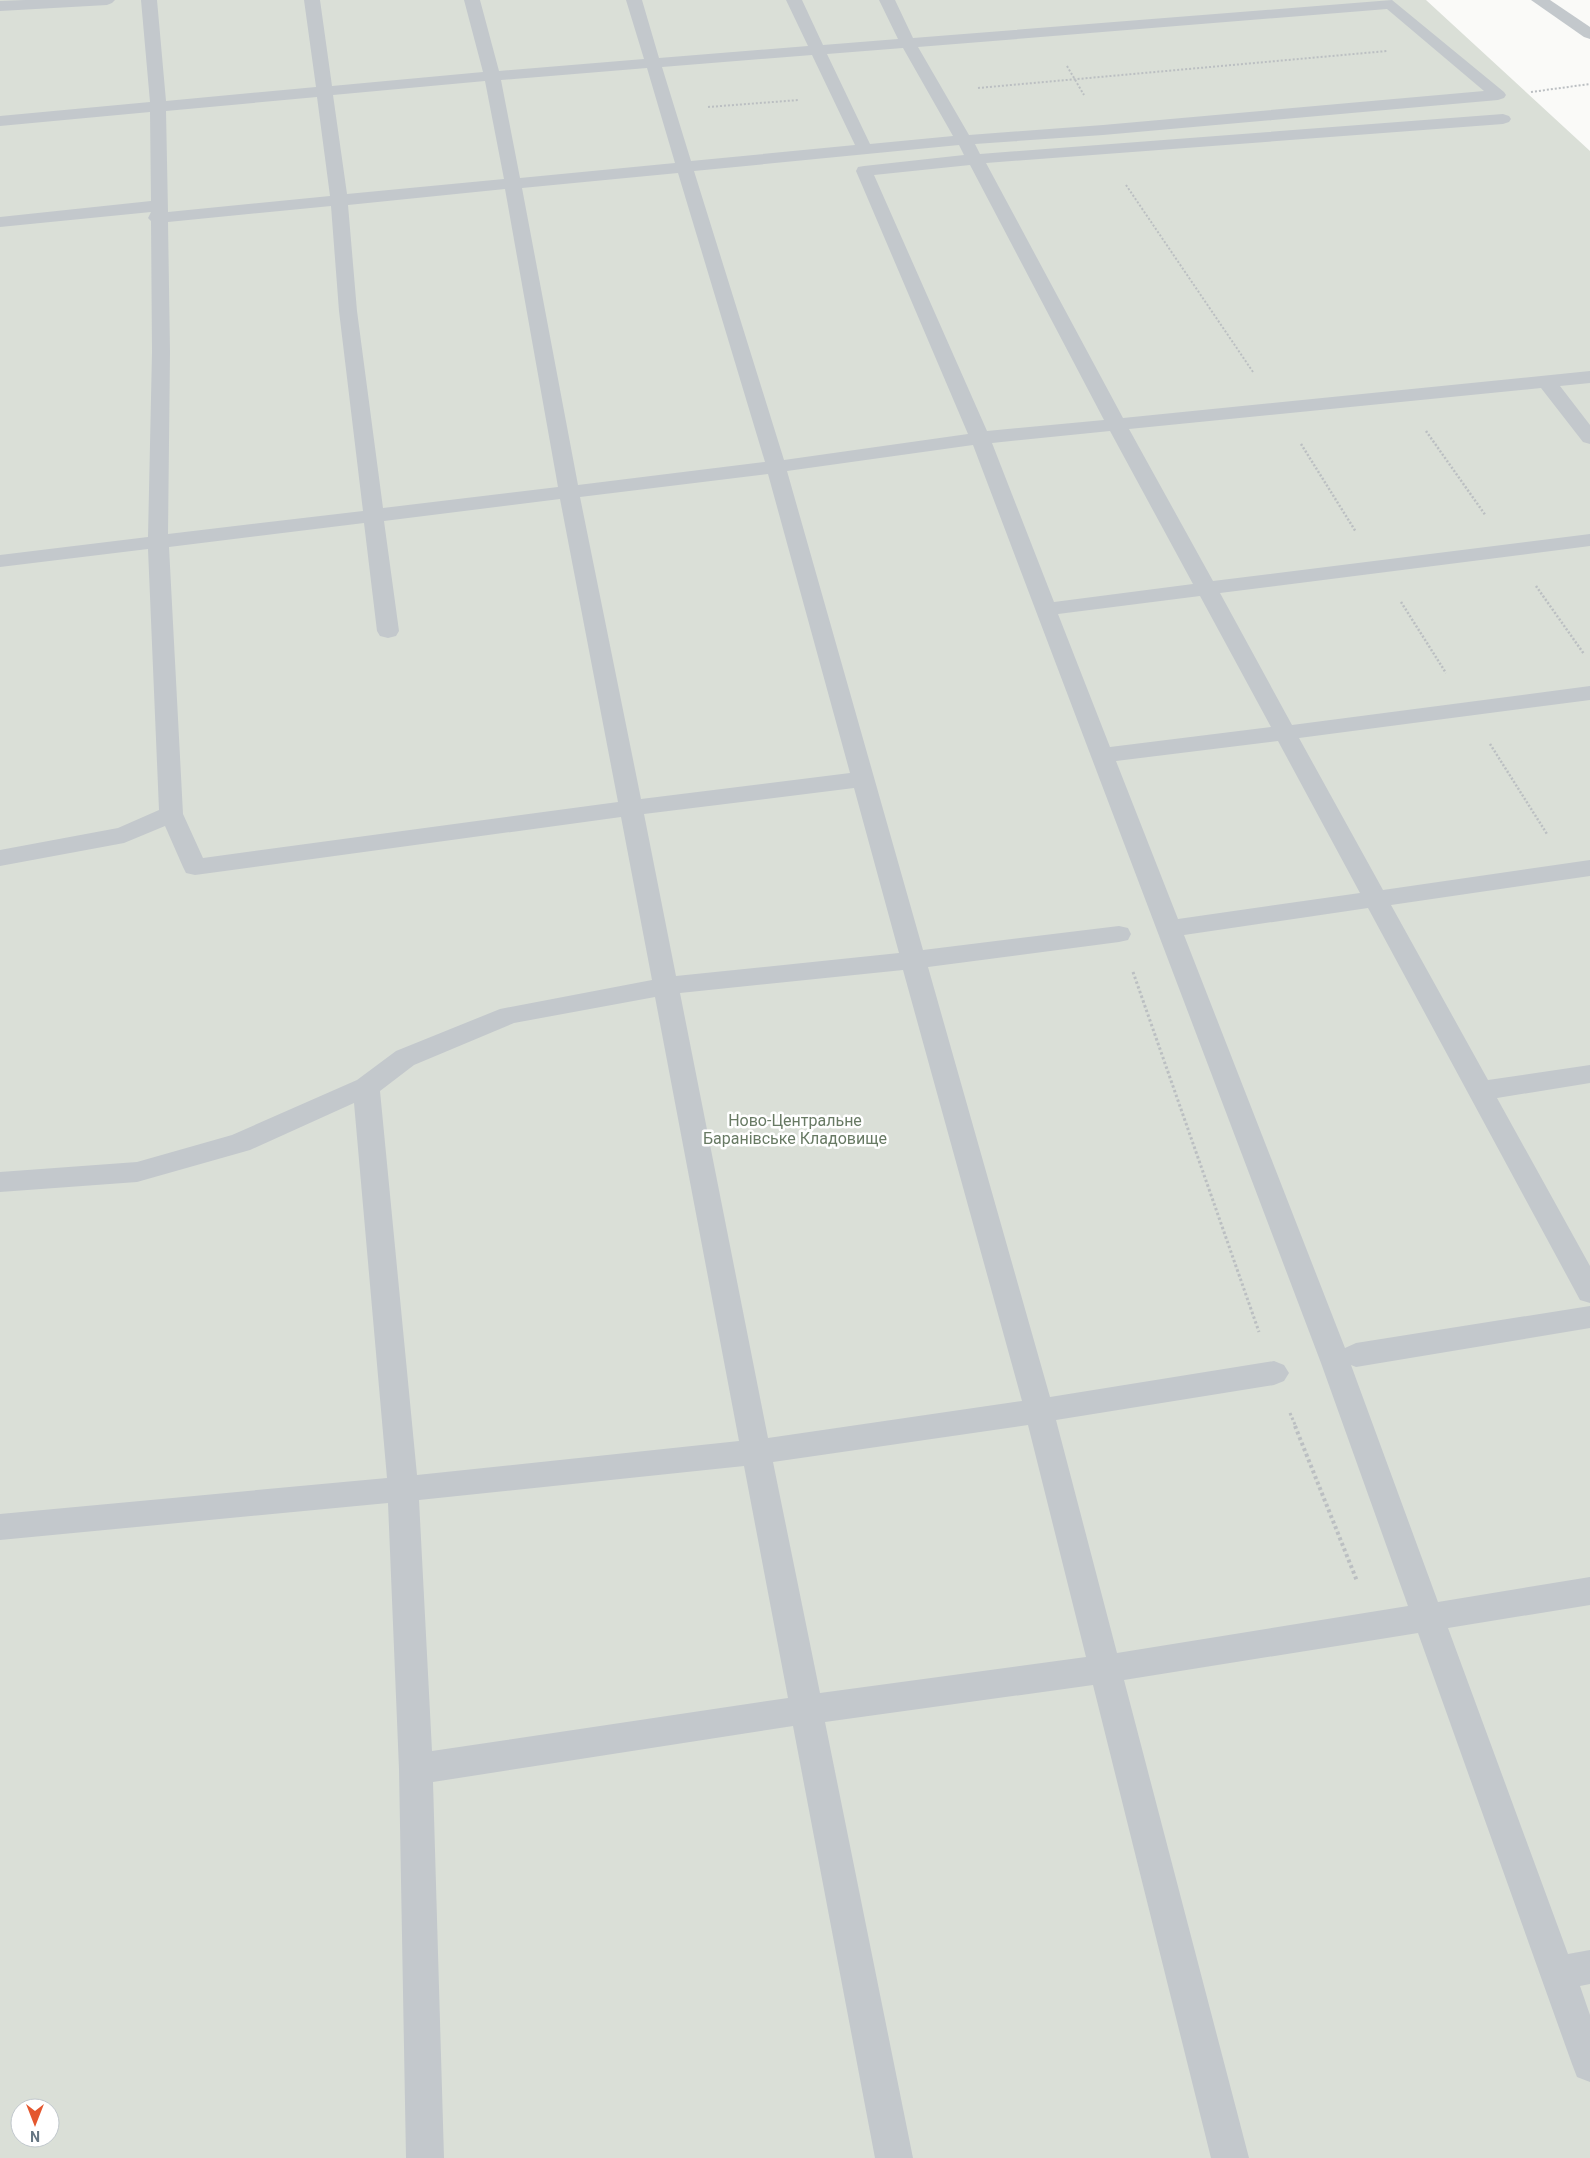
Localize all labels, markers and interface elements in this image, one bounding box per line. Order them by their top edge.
park label: Ново-Центральне Баранівське Кладовище [703,1111,887,1148]
north arrow [10,2098,60,2148]
text: N [30,2128,40,2144]

